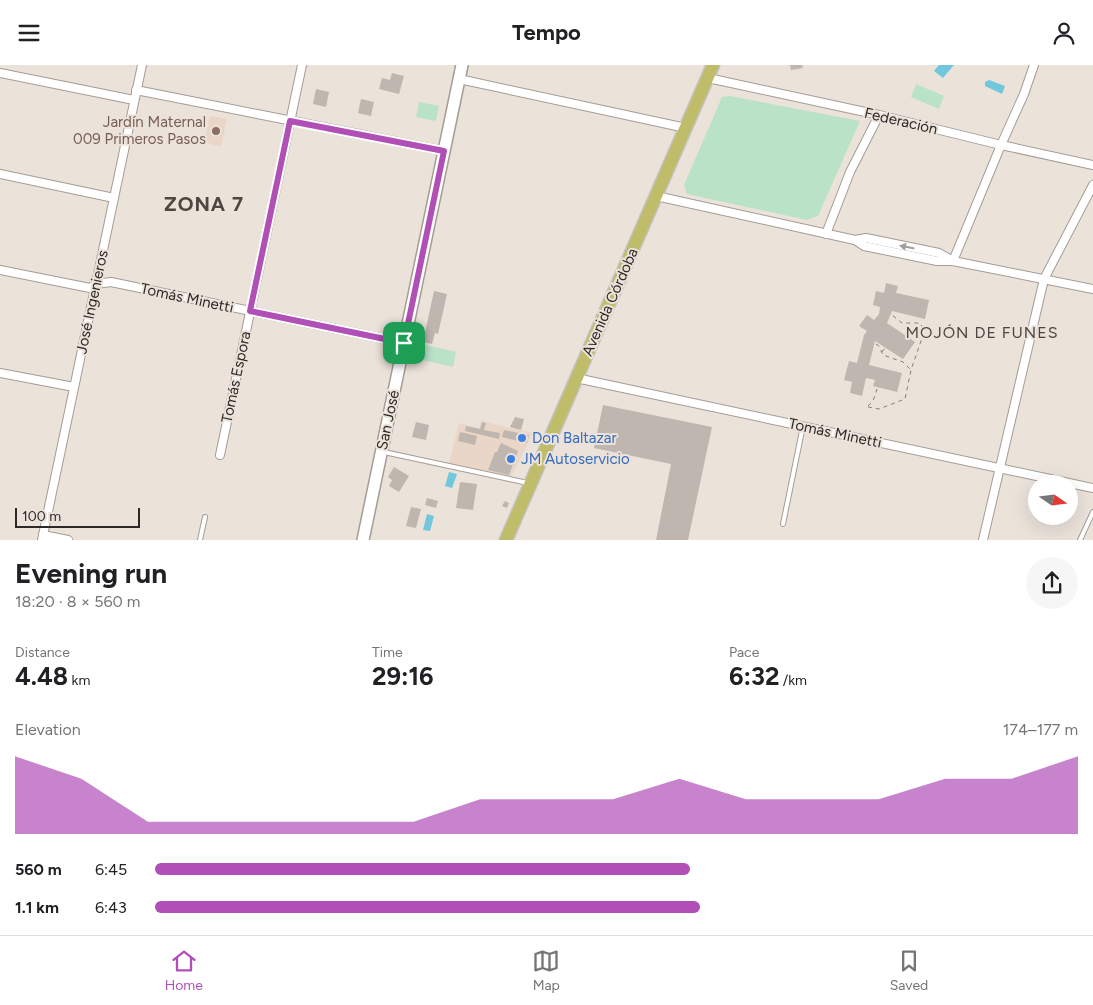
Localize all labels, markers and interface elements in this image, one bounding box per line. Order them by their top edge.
icon: menu [15,19,43,47]
text: Tempo [512,19,581,46]
icon: person [1050,19,1078,47]
street label: Federación [863,104,939,138]
place label: Jardín Maternal 009 Primeros Pasos [73,113,206,148]
marker: Jardín Maternal 009 Primeros Pasos [210,125,222,137]
district label: ZONA 7 [164,192,244,216]
one-way arrow [898,242,914,250]
street label: Avenida Córdoba [578,245,642,359]
street label: José Ingenieros [72,248,112,355]
street label: Tomás Minetti [139,279,235,317]
pin [383,322,425,364]
district label: MOJÓN DE FUNES [905,323,1059,342]
street label: Tomás Espora [217,329,255,425]
icon: arrive [390,329,418,357]
street label: San José [373,389,403,451]
street label: Tomás Minetti [787,414,883,452]
place label: Don Baltazar [532,429,617,447]
marker: Don Baltazar [516,432,528,444]
place label: JM Autoservicio [521,450,630,468]
marker: JM Autoservicio [505,453,517,465]
north arrow [1028,475,1078,525]
map controls [1028,475,1078,525]
scale bar [15,505,140,528]
text: 100 m [22,508,61,525]
text: Evening run [15,556,167,590]
button: share [1026,557,1078,609]
text: 18:20 · 8 × 560 m [15,592,140,611]
text: Distance [15,644,70,661]
text: Time [372,644,403,661]
text: Pace [729,644,759,661]
text: 4.48 [15,661,68,691]
text: 29:16 [372,661,434,691]
text: 6:32 [729,661,779,691]
text: km [68,672,90,689]
text: /km [779,672,807,689]
text: Elevation [15,720,81,739]
text: 174–177 m [1003,720,1078,739]
text: 560 m [15,860,62,879]
text: 6:45 [95,860,127,879]
text: 1.1 km [15,898,59,917]
text: 6:43 [95,898,127,917]
tab: Home [165,947,203,994]
tab: Map [532,947,560,994]
tab: Saved [890,947,928,994]

